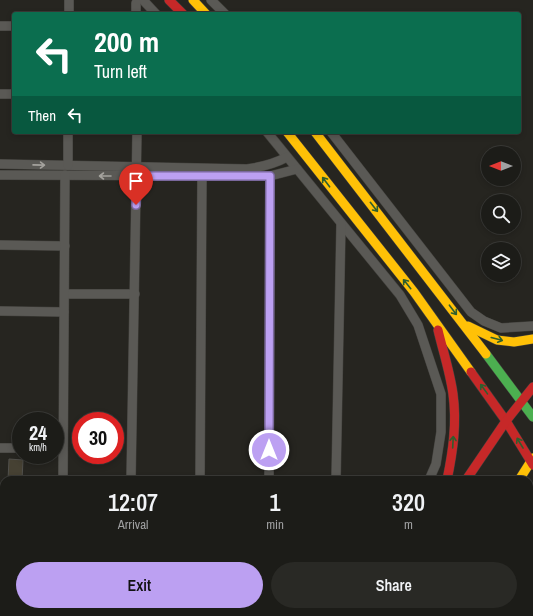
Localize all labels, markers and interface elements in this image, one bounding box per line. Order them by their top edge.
text: 200 m [94,23,159,61]
icon: left [28,28,80,80]
text: Turn left [94,59,147,84]
icon: left [64,104,86,126]
text: Then [28,105,56,126]
north arrow [481,146,521,186]
map controls [481,146,521,282]
one-way arrow [32,161,45,169]
pin [119,164,153,205]
icon: arrive [125,170,147,192]
one-way arrow [99,172,112,180]
one-way arrow [322,177,330,188]
button: search [481,194,521,234]
one-way arrow [370,201,378,212]
button: layers [481,242,521,282]
one-way arrow [403,278,412,289]
one-way arrow [449,304,457,315]
one-way arrow [491,336,504,343]
one-way arrow [479,384,488,395]
speed limit sign: 30 [72,412,124,464]
text: 24 [29,419,47,446]
position arrow [248,429,290,471]
one-way arrow [450,436,457,449]
one-way arrow [515,437,523,449]
text: km/h [29,441,47,454]
text: 12:07 [108,486,158,518]
text: 1 [270,486,281,518]
text: 320 [392,486,425,518]
text: Arrival [118,516,148,533]
text: min [266,516,284,533]
text: m [404,516,413,533]
button: Exit [16,562,263,608]
button: Share [271,562,517,608]

